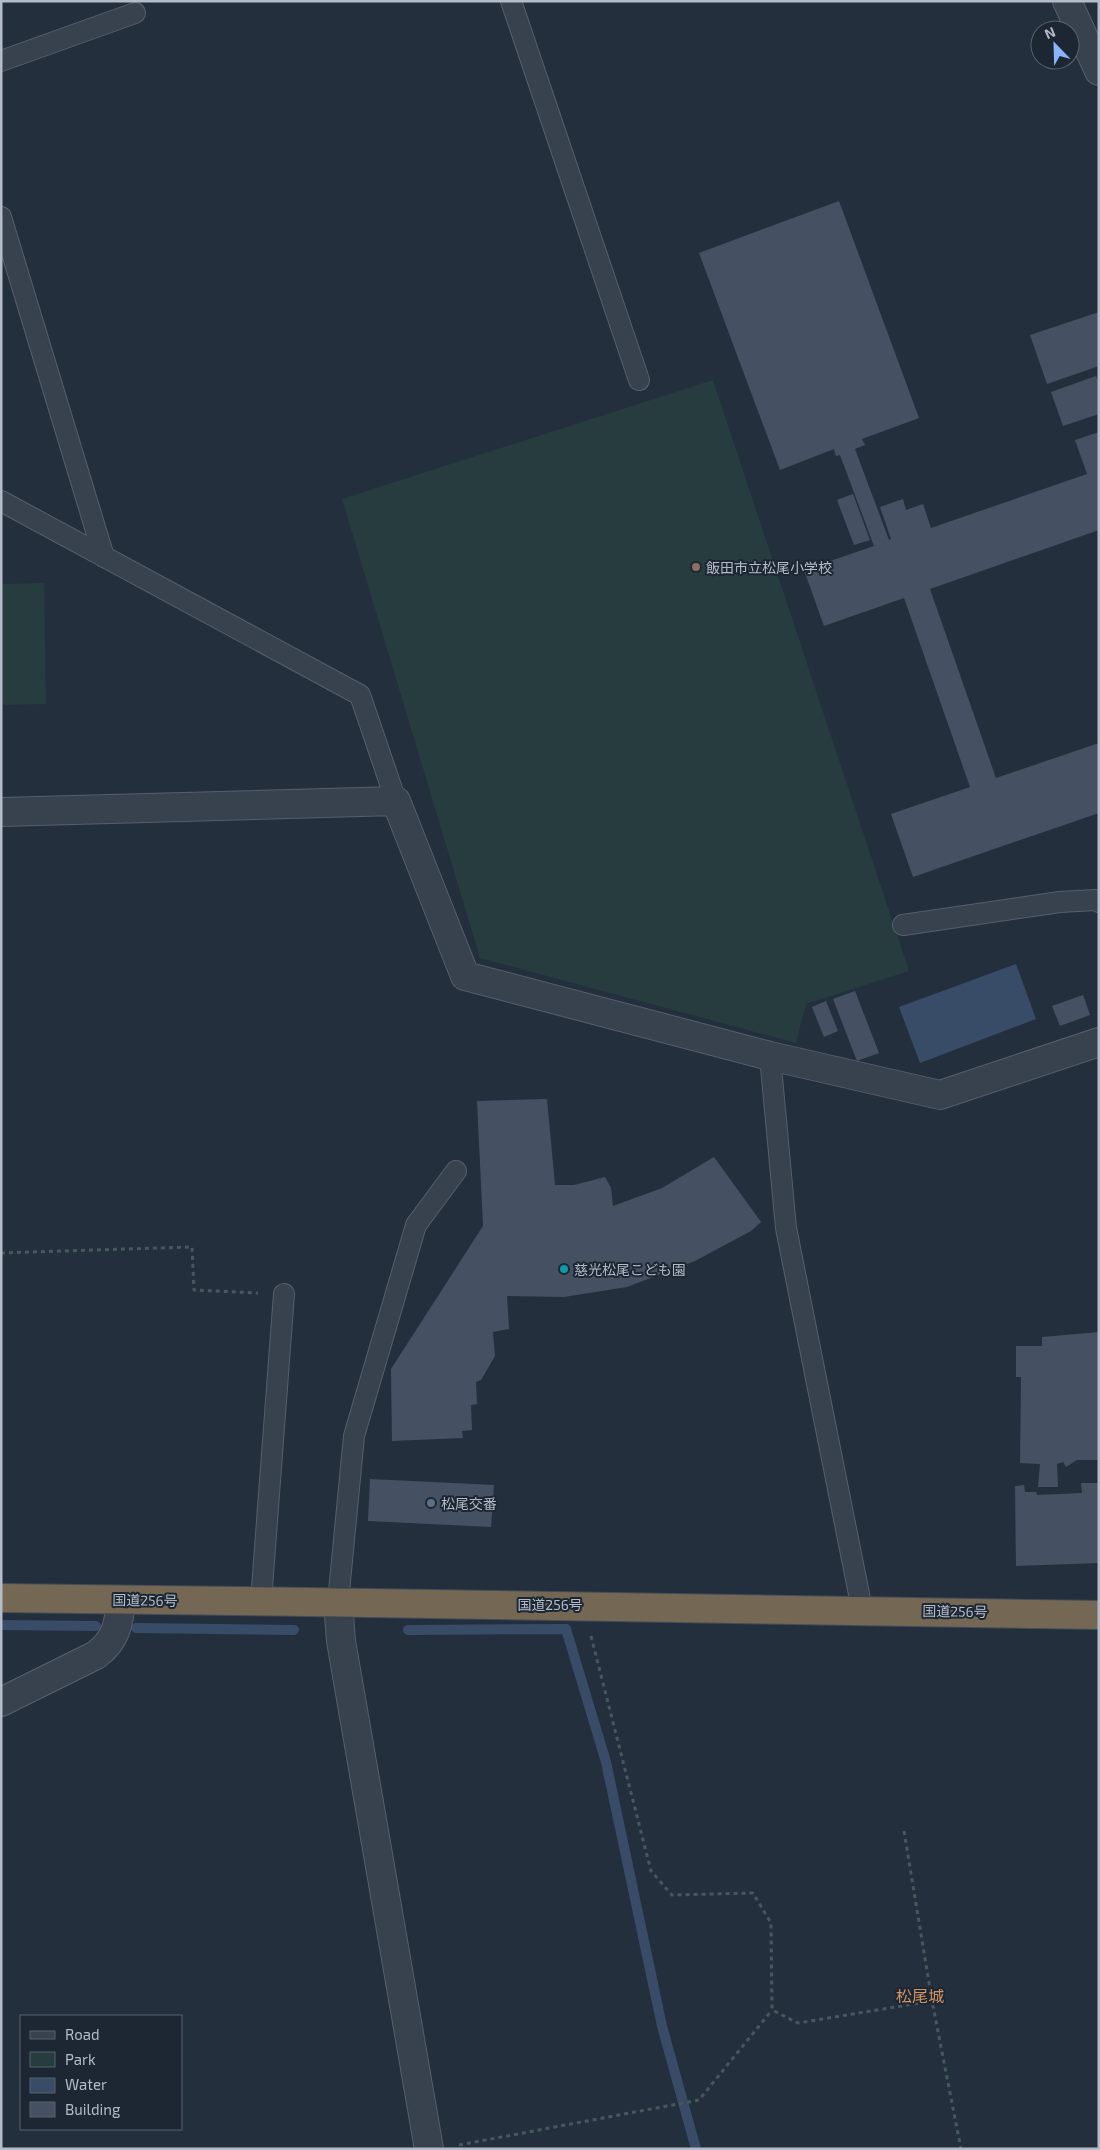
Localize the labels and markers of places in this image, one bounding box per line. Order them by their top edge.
place label: 飯田市立松尾小学校 [706,559,832,576]
marker: 飯田市立松尾小学校 [690,561,702,573]
place label: 慈光松尾こども園 [574,1261,686,1278]
marker: 慈光松尾こども園 [558,1263,570,1275]
place label: 松尾交番 [441,1495,497,1512]
marker: 松尾交番 [425,1497,437,1509]

